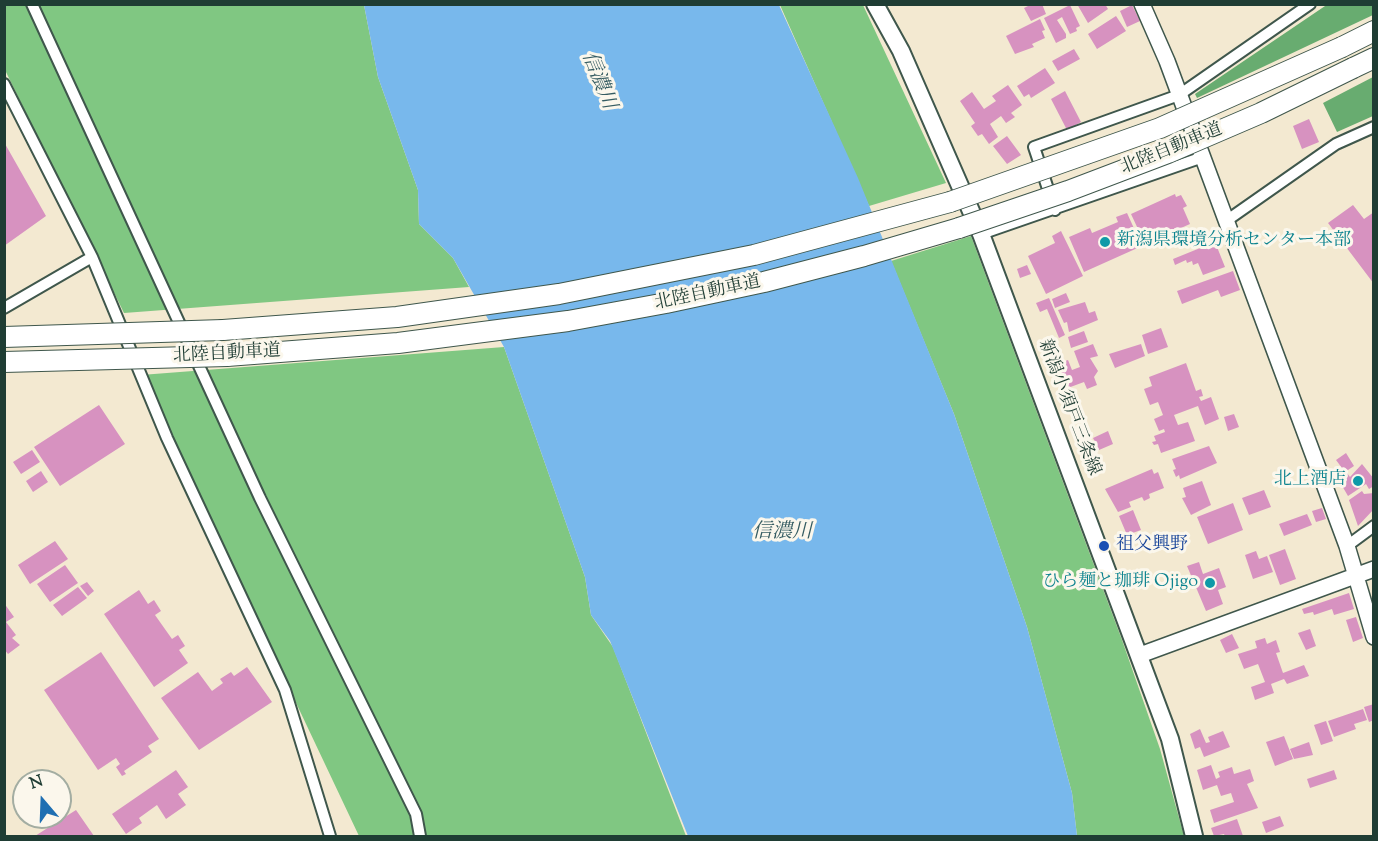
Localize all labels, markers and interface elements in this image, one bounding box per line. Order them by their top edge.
water label: 信濃川 [575,49,619,113]
street label: 北陸自動車道 [1118,120,1226,180]
place label: 新潟県環境分析センター本部 [1117,231,1351,253]
marker: 新潟県環境分析センター本部 [1098,235,1112,249]
street label: 北陸自動車道 [653,272,763,316]
street label: 新潟小須戸三条線 [1032,337,1104,479]
street label: 北陸自動車道 [173,341,281,369]
place label: 北上酒店 [1274,470,1346,492]
marker: 北上酒店 [1351,474,1365,488]
water label: 信濃川 [752,522,812,546]
place label: 祖父興野 [1116,535,1188,557]
marker: 祖父興野 [1097,539,1111,553]
place label: ひら麺と珈琲 Ojigo [1042,572,1198,594]
marker: ひら麺と珈琲 Ojigo [1203,576,1217,590]
north arrow [12,769,72,829]
text: N [27,770,46,796]

